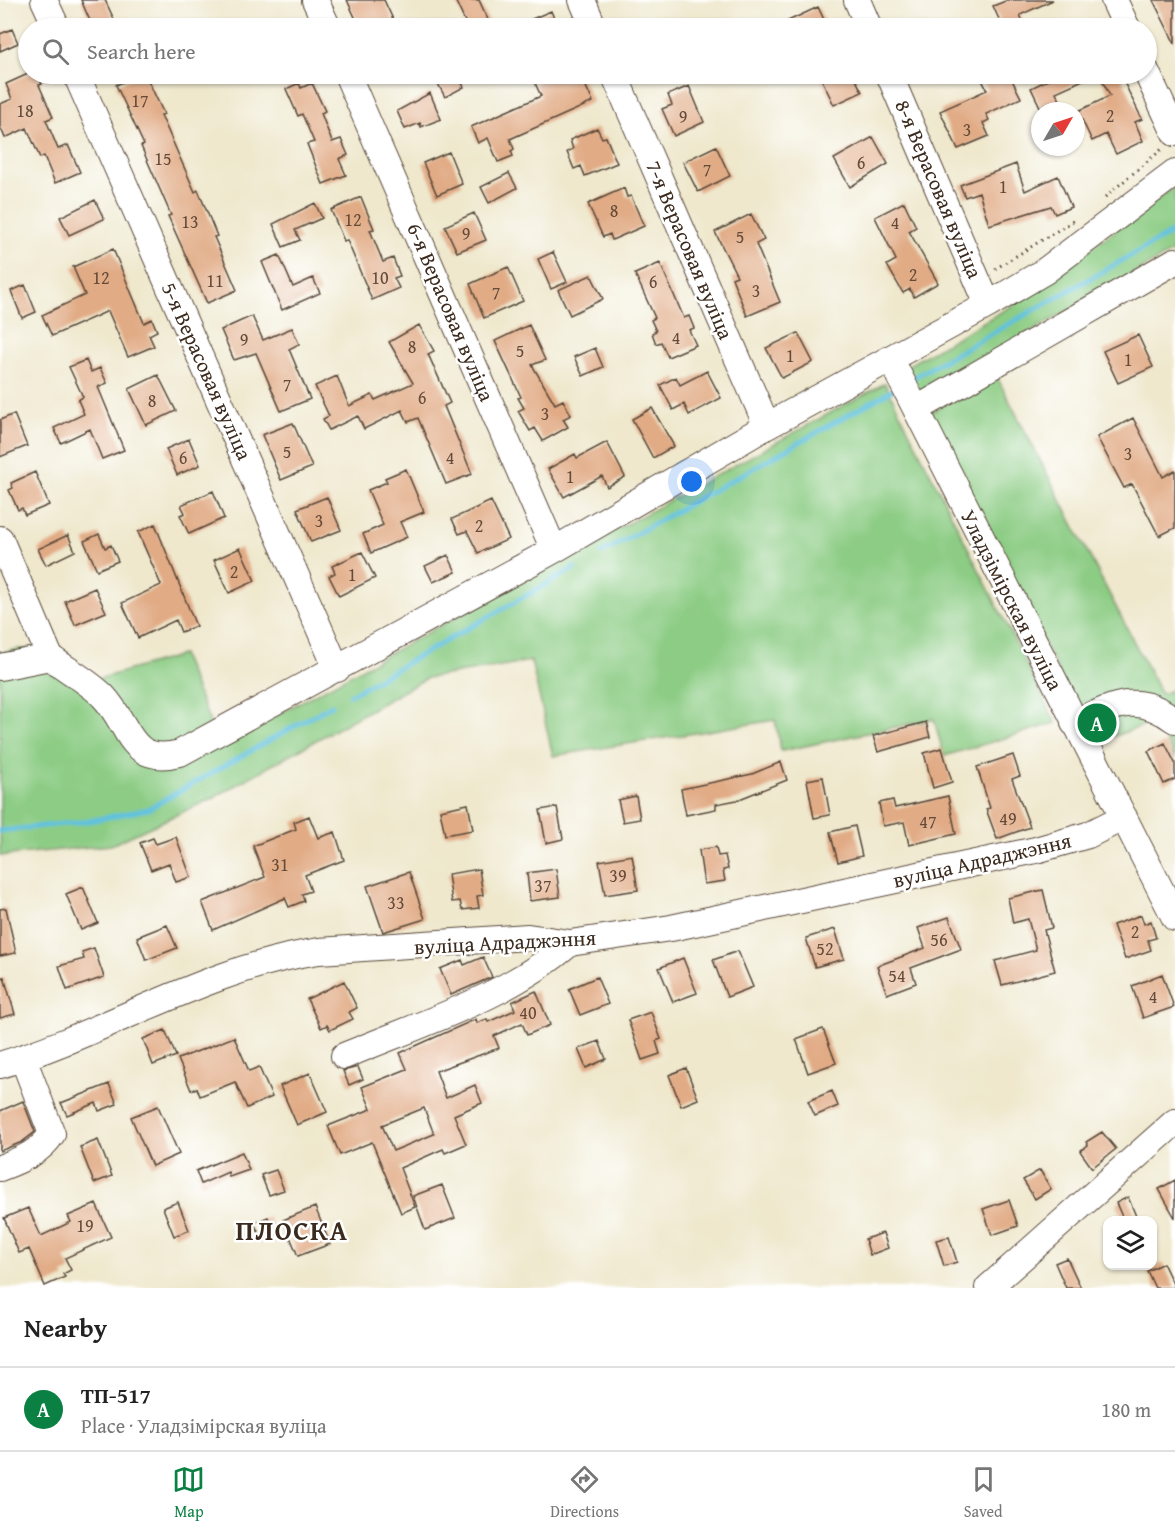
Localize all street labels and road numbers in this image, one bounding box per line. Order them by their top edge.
street label: 8-я Верасовая вуліца [887,95,991,283]
street label: 7-я Верасовая вуліца [638,156,742,344]
street label: 6-я Верасовая вуліца [402,219,500,405]
street label: 5-я Верасовая вуліца [154,277,260,465]
street label: Уладзімірская вуліца [953,504,1071,696]
street label: вуліца Адраджэння [890,824,1075,896]
street label: вуліца Адраджэння [413,922,597,962]

